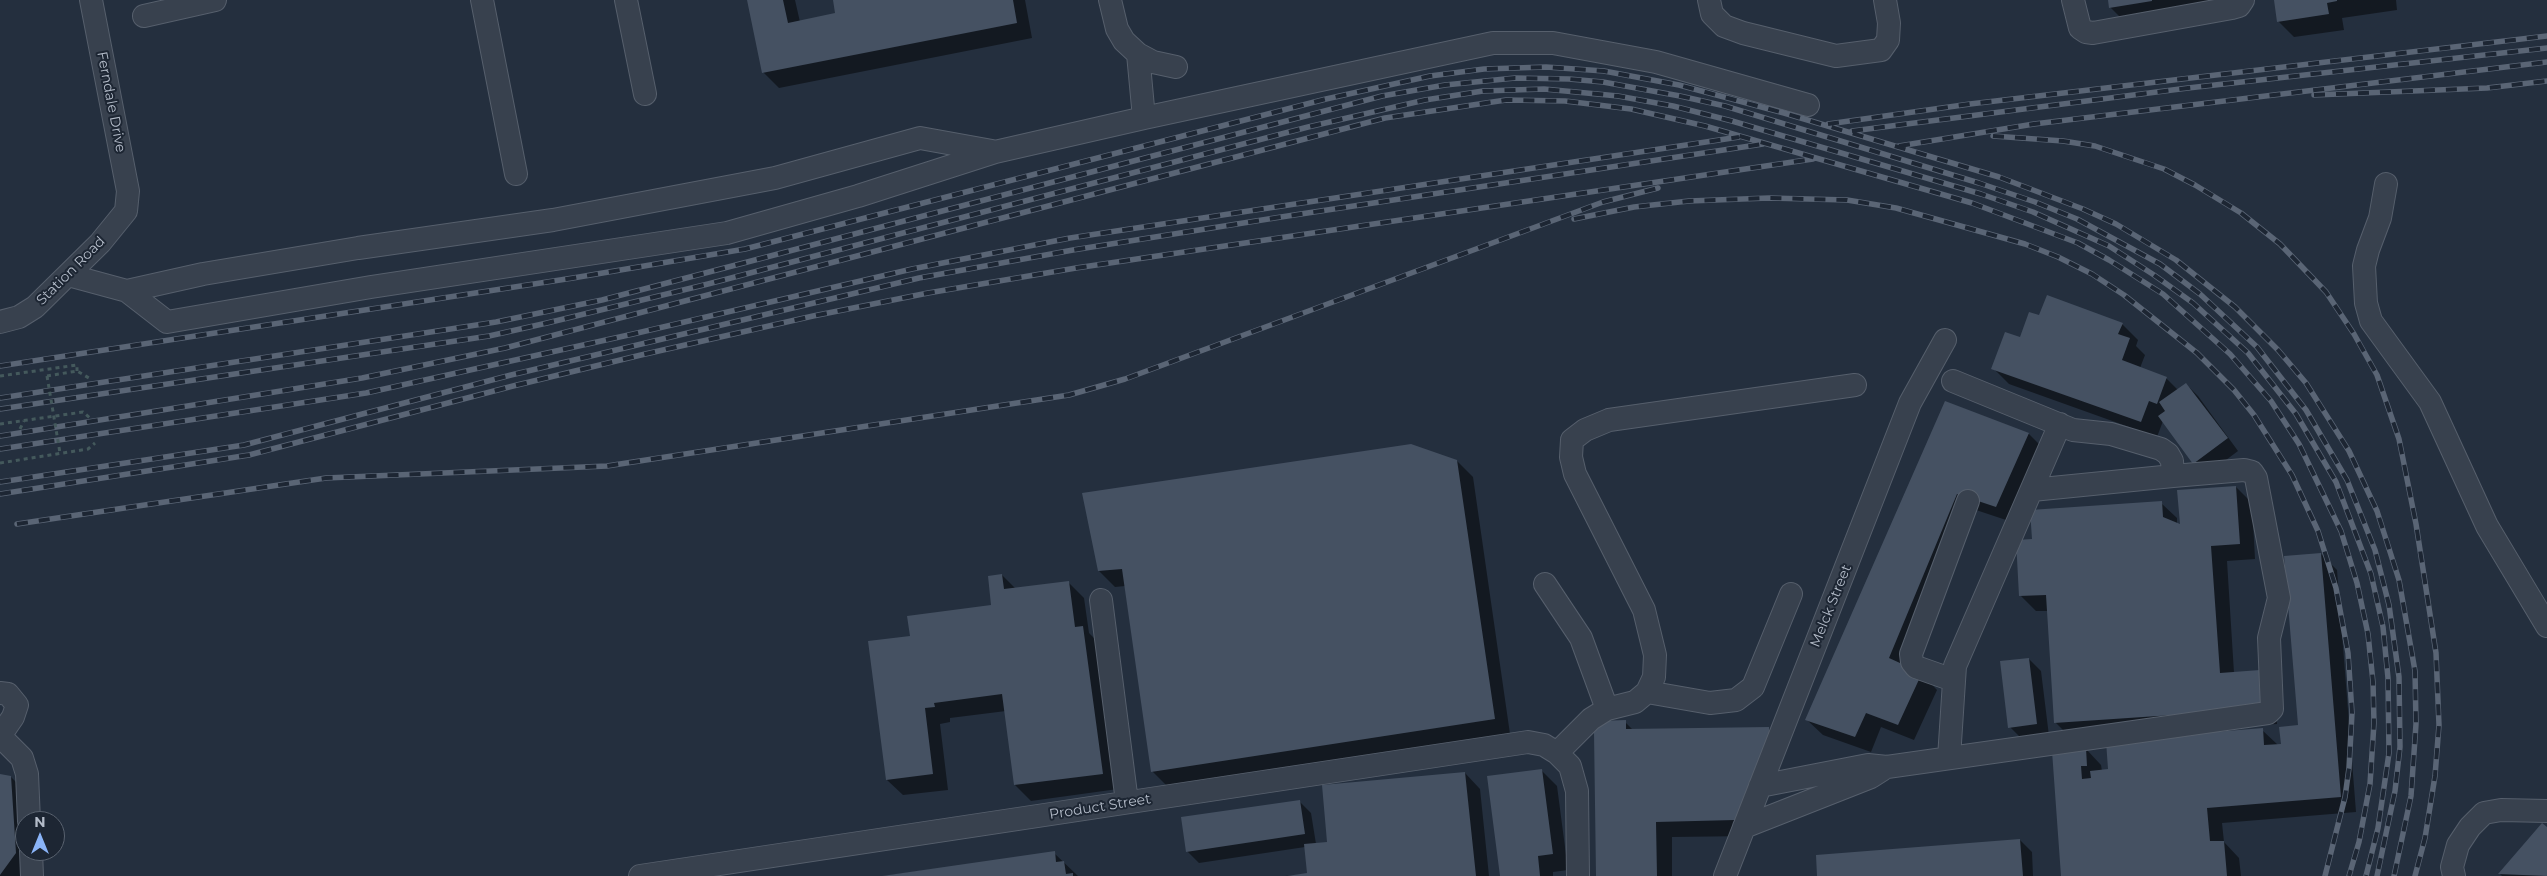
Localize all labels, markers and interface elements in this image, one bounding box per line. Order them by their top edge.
street label: Ferndale Drive [93,50,129,154]
street label: Station Road [33,233,109,309]
street label: Melck Street [1807,562,1855,650]
street label: Product Street [1048,791,1152,823]
north arrow [15,811,65,861]
text: N [34,813,46,831]

